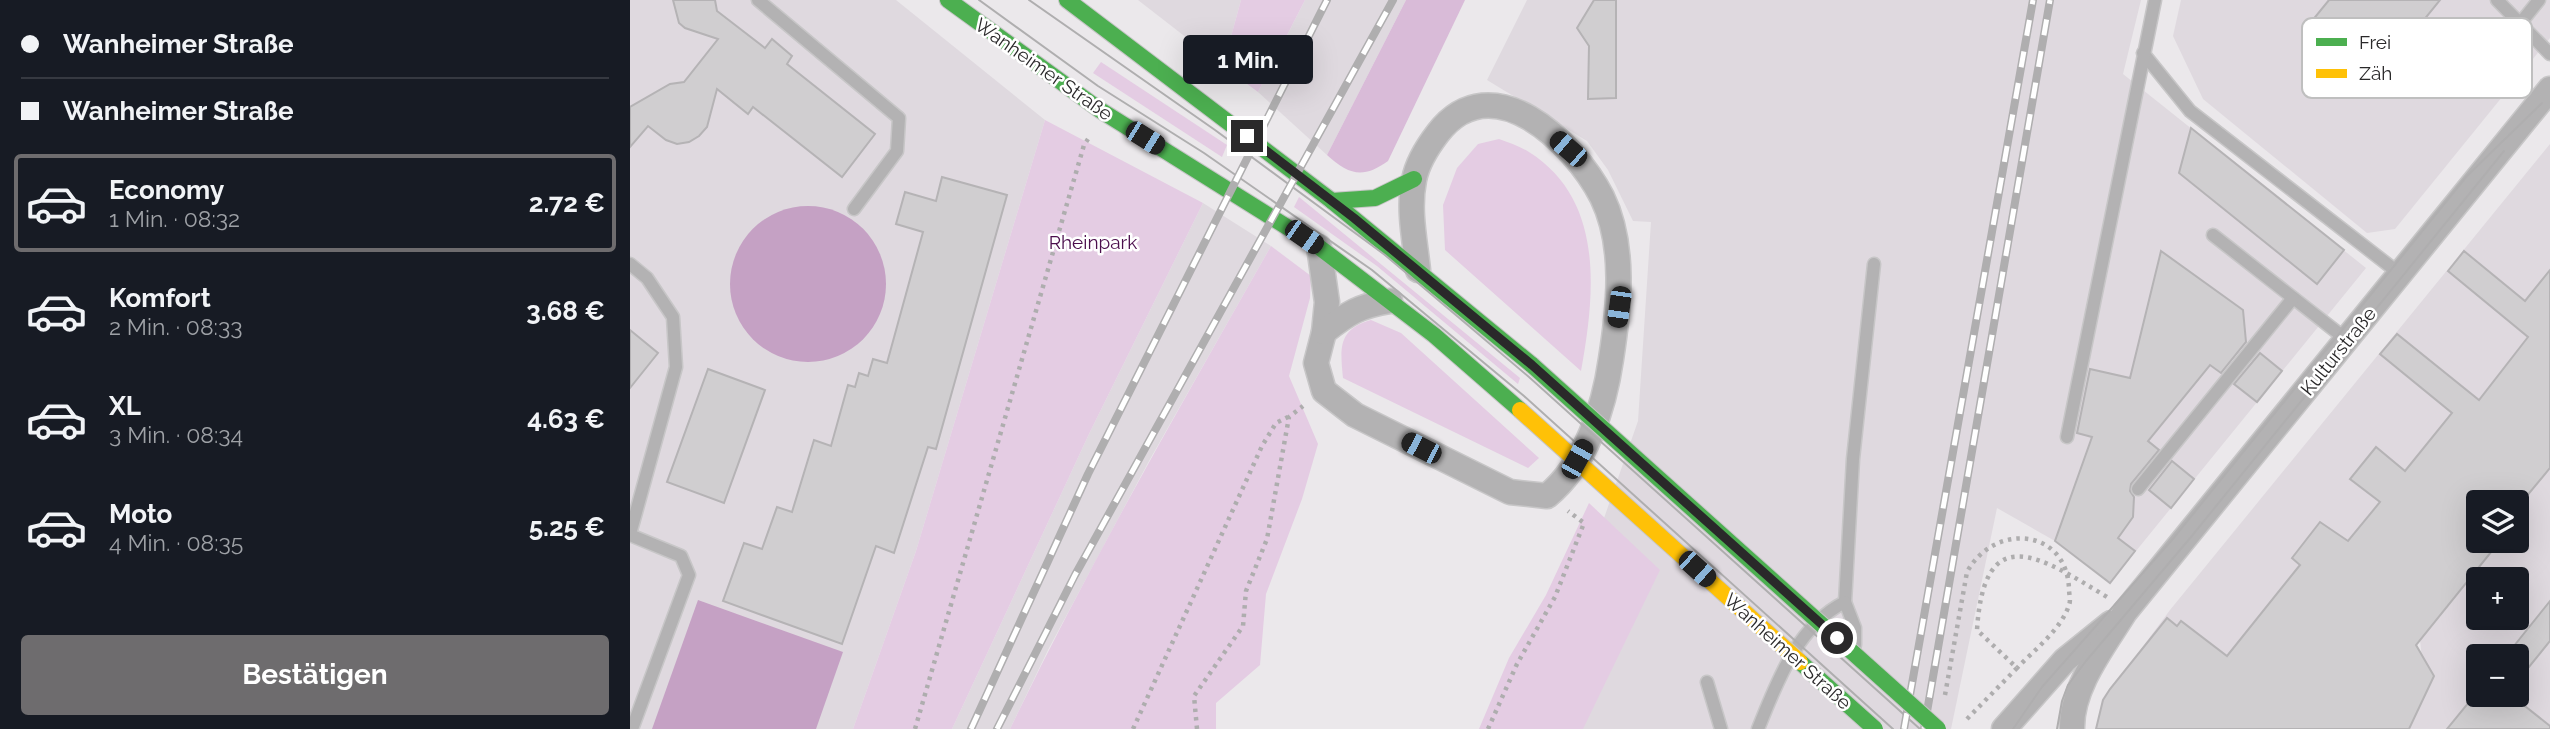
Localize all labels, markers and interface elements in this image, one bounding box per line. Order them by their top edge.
street label: Wanheimer Straße [971,13,1117,125]
legend [2302,18,2532,98]
text: Wanheimer Straße [63,29,294,59]
text: Frei [2359,31,2391,53]
callout: 1 Min. [1182,34,1312,83]
text: 1 Min. [1217,46,1279,73]
text: Zäh [2359,62,2392,84]
text: Wanheimer Straße [63,96,294,126]
car [1122,118,1169,158]
route end [1231,120,1263,152]
car [1546,127,1591,171]
icon: car [25,172,88,235]
text: Economy [109,175,224,205]
text: 2.72 € [529,188,605,218]
text: 1 Min. · 08:32 [109,205,240,232]
car [1281,216,1328,258]
park label: Rheinpark [1049,231,1137,253]
icon: car [25,280,88,343]
text: Komfort [109,283,211,313]
car [1606,285,1633,329]
text: 3.68 € [526,296,605,326]
street label: Kulturstraße [2296,303,2380,399]
text: 2 Min. · 08:33 [109,313,242,340]
icon: car [25,388,88,451]
text: XL [109,391,141,421]
text: 4.63 € [527,404,605,434]
text: 3 Min. · 08:34 [109,421,243,448]
car [1398,429,1445,467]
car [1558,436,1597,482]
map controls [2466,490,2529,707]
button: layers [2466,490,2529,553]
icon: car [25,496,88,559]
text: Moto [109,499,172,529]
text: 5.25 € [529,512,605,542]
text: 4 Min. · 08:35 [109,529,243,556]
car [1675,547,1720,591]
button: + [2466,567,2529,630]
street label: Wanheimer Straße [1720,588,1856,714]
route start [1821,622,1853,654]
button: Bestätigen [21,635,609,715]
button: − [2466,644,2529,707]

